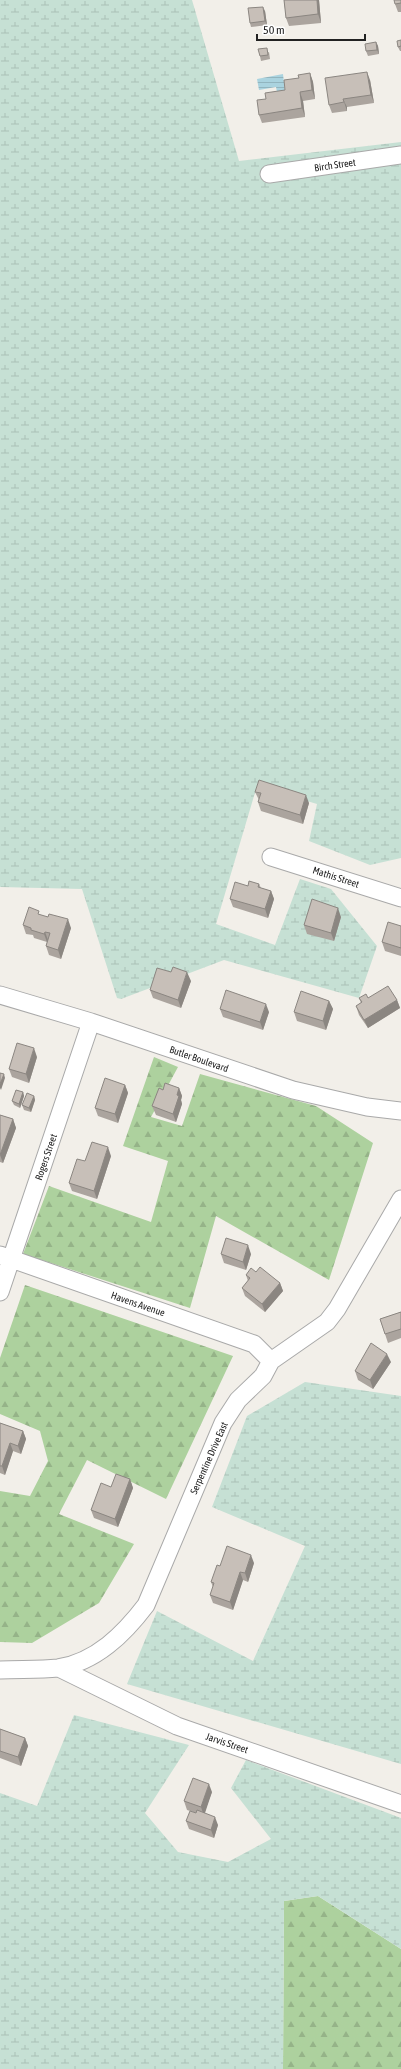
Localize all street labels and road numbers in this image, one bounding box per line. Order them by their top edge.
street label: Birch Street [314,157,357,173]
street label: Mathis Street [311,864,361,890]
street label: Butler Boulevard [168,1044,230,1074]
street label: Rogers Street [33,1132,59,1182]
street label: Havens Avenue [110,1290,167,1319]
street label: Serpentine Drive East [188,1420,230,1496]
street label: Jarvis Street [204,1731,250,1755]

